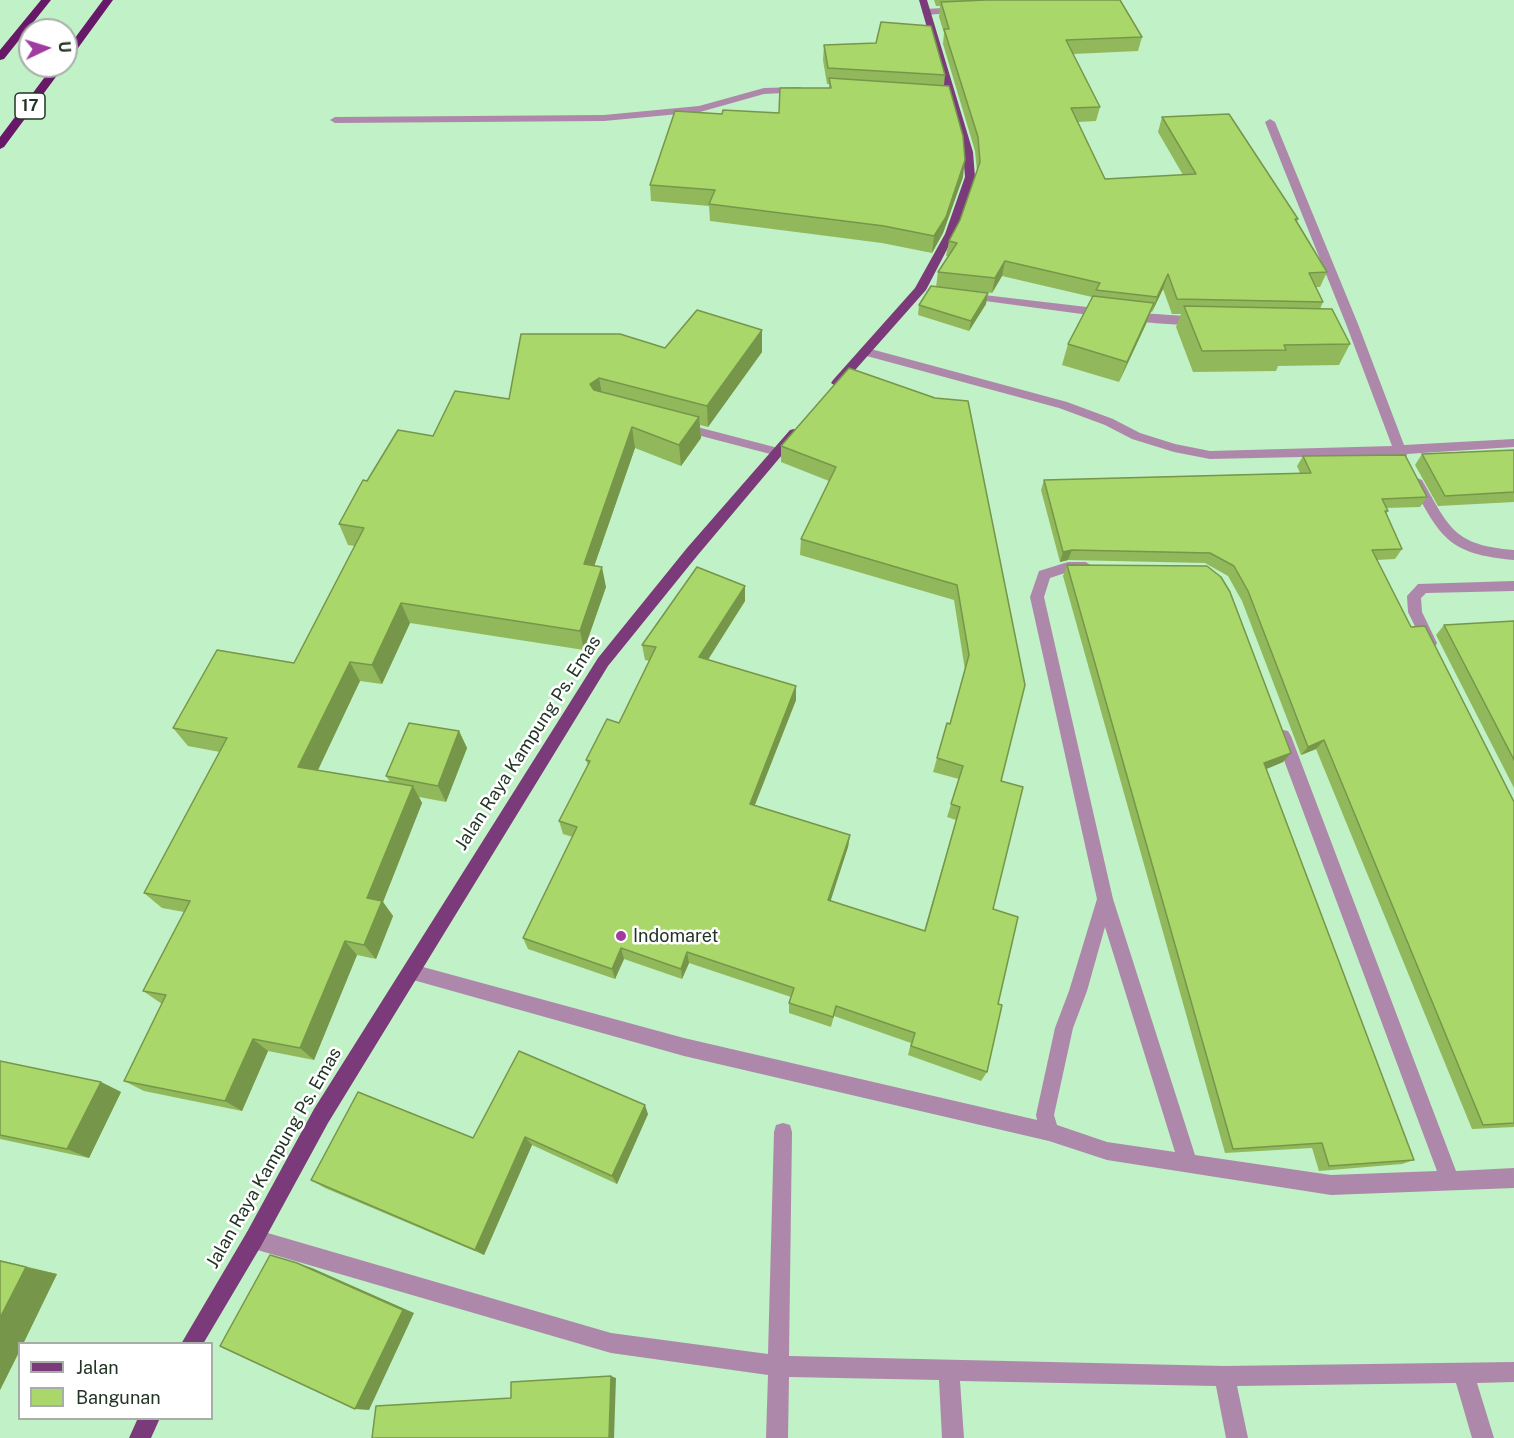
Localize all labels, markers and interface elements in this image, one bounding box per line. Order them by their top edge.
north arrow [18,18,78,78]
text: U [55,40,74,53]
road number: 17 [15,93,45,119]
street label: Jalan Raya Kampung Ps. Emas [450,632,606,854]
place label: Indomaret [633,925,719,947]
marker: Indomaret [614,929,628,943]
street label: Jalan Raya Kampung Ps. Emas [202,1044,346,1272]
legend [18,1342,213,1420]
text: Jalan [76,1357,119,1378]
text: Bangunan [76,1387,161,1408]

